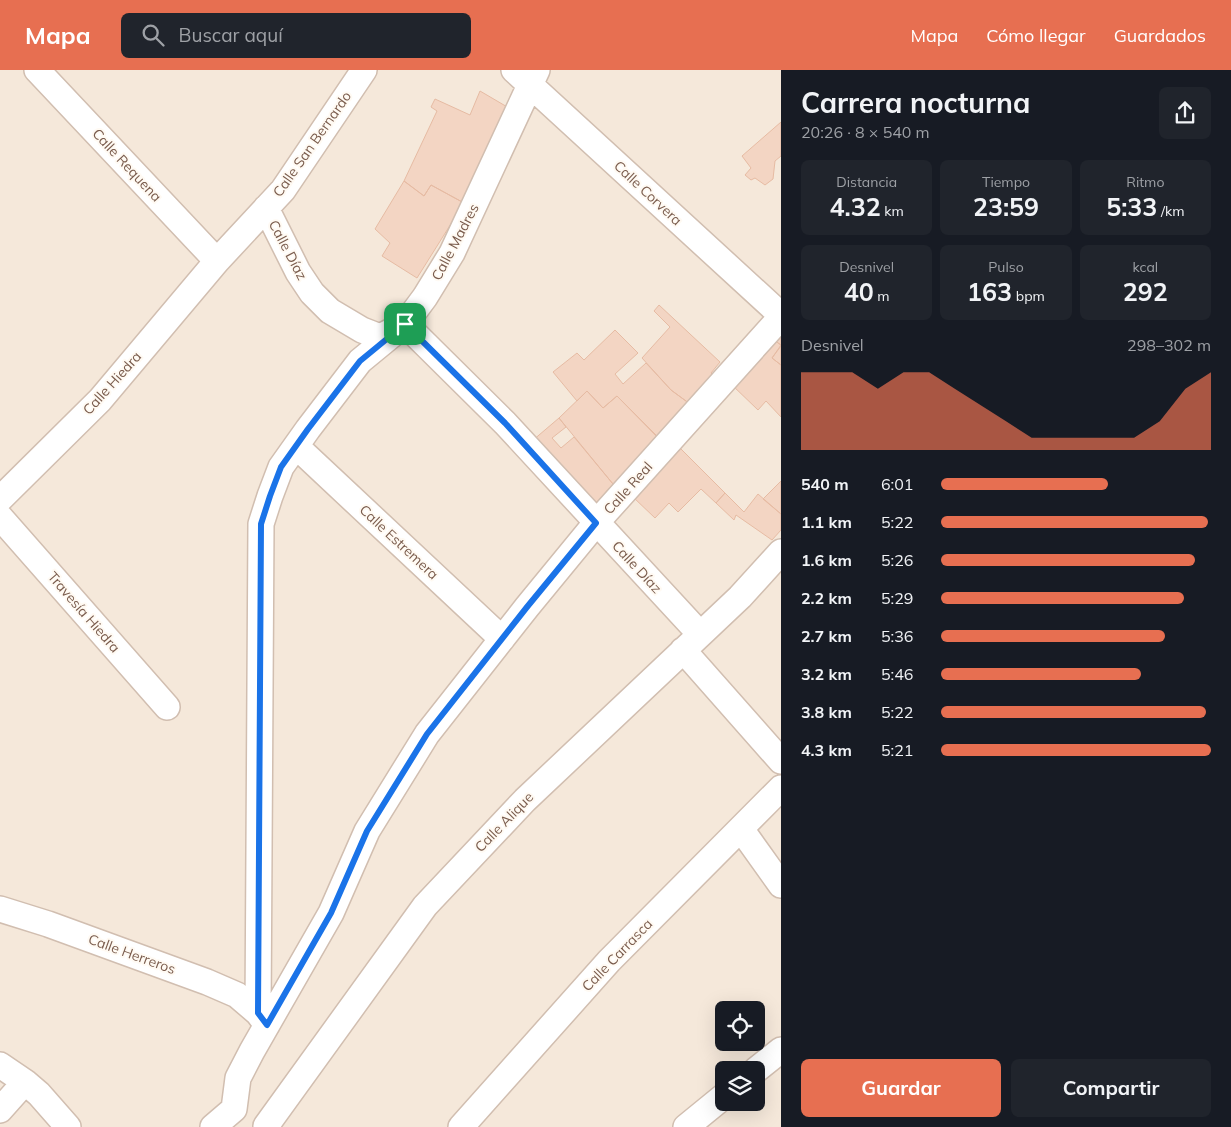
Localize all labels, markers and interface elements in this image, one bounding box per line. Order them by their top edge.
search box [121,13,471,58]
text: Mapa [25,20,91,50]
icon: search [139,21,167,49]
text: Buscar aquí [179,23,283,47]
text: Mapa [910,24,958,47]
text: Cómo llegar [986,24,1086,47]
text: Guardados [1114,24,1206,47]
text: Carrera nocturna [801,85,1030,120]
button: share [1159,87,1211,139]
street label: Calle San Bernardo [269,88,355,200]
text: 20:26 · 8 × 540 m [801,122,930,142]
street label: Calle Requena [89,125,165,205]
street label: Calle Corvera [610,157,686,229]
text: Distancia [836,173,897,191]
text: Tiempo [982,173,1030,191]
text: Ritmo [1126,173,1164,191]
text: 4.32 [829,191,881,222]
text: 23:59 [973,191,1039,222]
text: 5:33 [1106,191,1157,222]
street label: Calle Madres [427,201,483,283]
text: km [881,202,904,220]
text: /km [1157,202,1184,220]
street label: Calle Díaz [265,217,311,283]
text: Desnivel [839,258,894,276]
text: Pulso [988,258,1024,276]
text: kcal [1133,258,1158,276]
text: 40 [844,276,874,307]
text: 163 [967,276,1012,307]
text: 292 [1123,276,1168,307]
text: m [874,287,890,305]
text: bpm [1012,287,1045,305]
pin [384,303,426,345]
icon: arrive [391,310,419,338]
text: Desnivel [801,335,864,355]
text: 298–302 m [1127,335,1211,355]
street label: Calle Hiedra [79,348,145,418]
street label: Calle Real [600,458,656,518]
text: 540 m [801,474,849,494]
text: 6:01 [881,474,913,494]
street label: Calle Estremera [356,501,442,583]
text: 1.1 km [801,512,852,532]
text: 5:22 [881,512,913,532]
street label: Calle Díaz [608,537,666,597]
text: 1.6 km [801,550,852,570]
text: 5:26 [881,550,913,570]
street label: Travesía Hiedra [44,568,124,656]
text: 2.2 km [801,588,852,608]
text: 5:29 [881,588,913,608]
text: 2.7 km [801,626,852,646]
text: 5:36 [881,626,913,646]
text: 3.2 km [801,664,852,684]
text: 5:46 [881,664,913,684]
text: 3.8 km [801,702,852,722]
text: 5:22 [881,702,913,722]
text: 4.3 km [801,740,852,760]
text: 5:21 [881,740,913,760]
street label: Calle Alique [471,788,537,856]
street label: Calle Carrasca [578,915,656,995]
street label: Calle Herreros [86,930,178,978]
map controls [715,1001,765,1111]
button: locate [715,1001,765,1051]
button: Guardar [801,1059,1001,1117]
button: Compartir [1011,1059,1211,1117]
button: layers [715,1061,765,1111]

